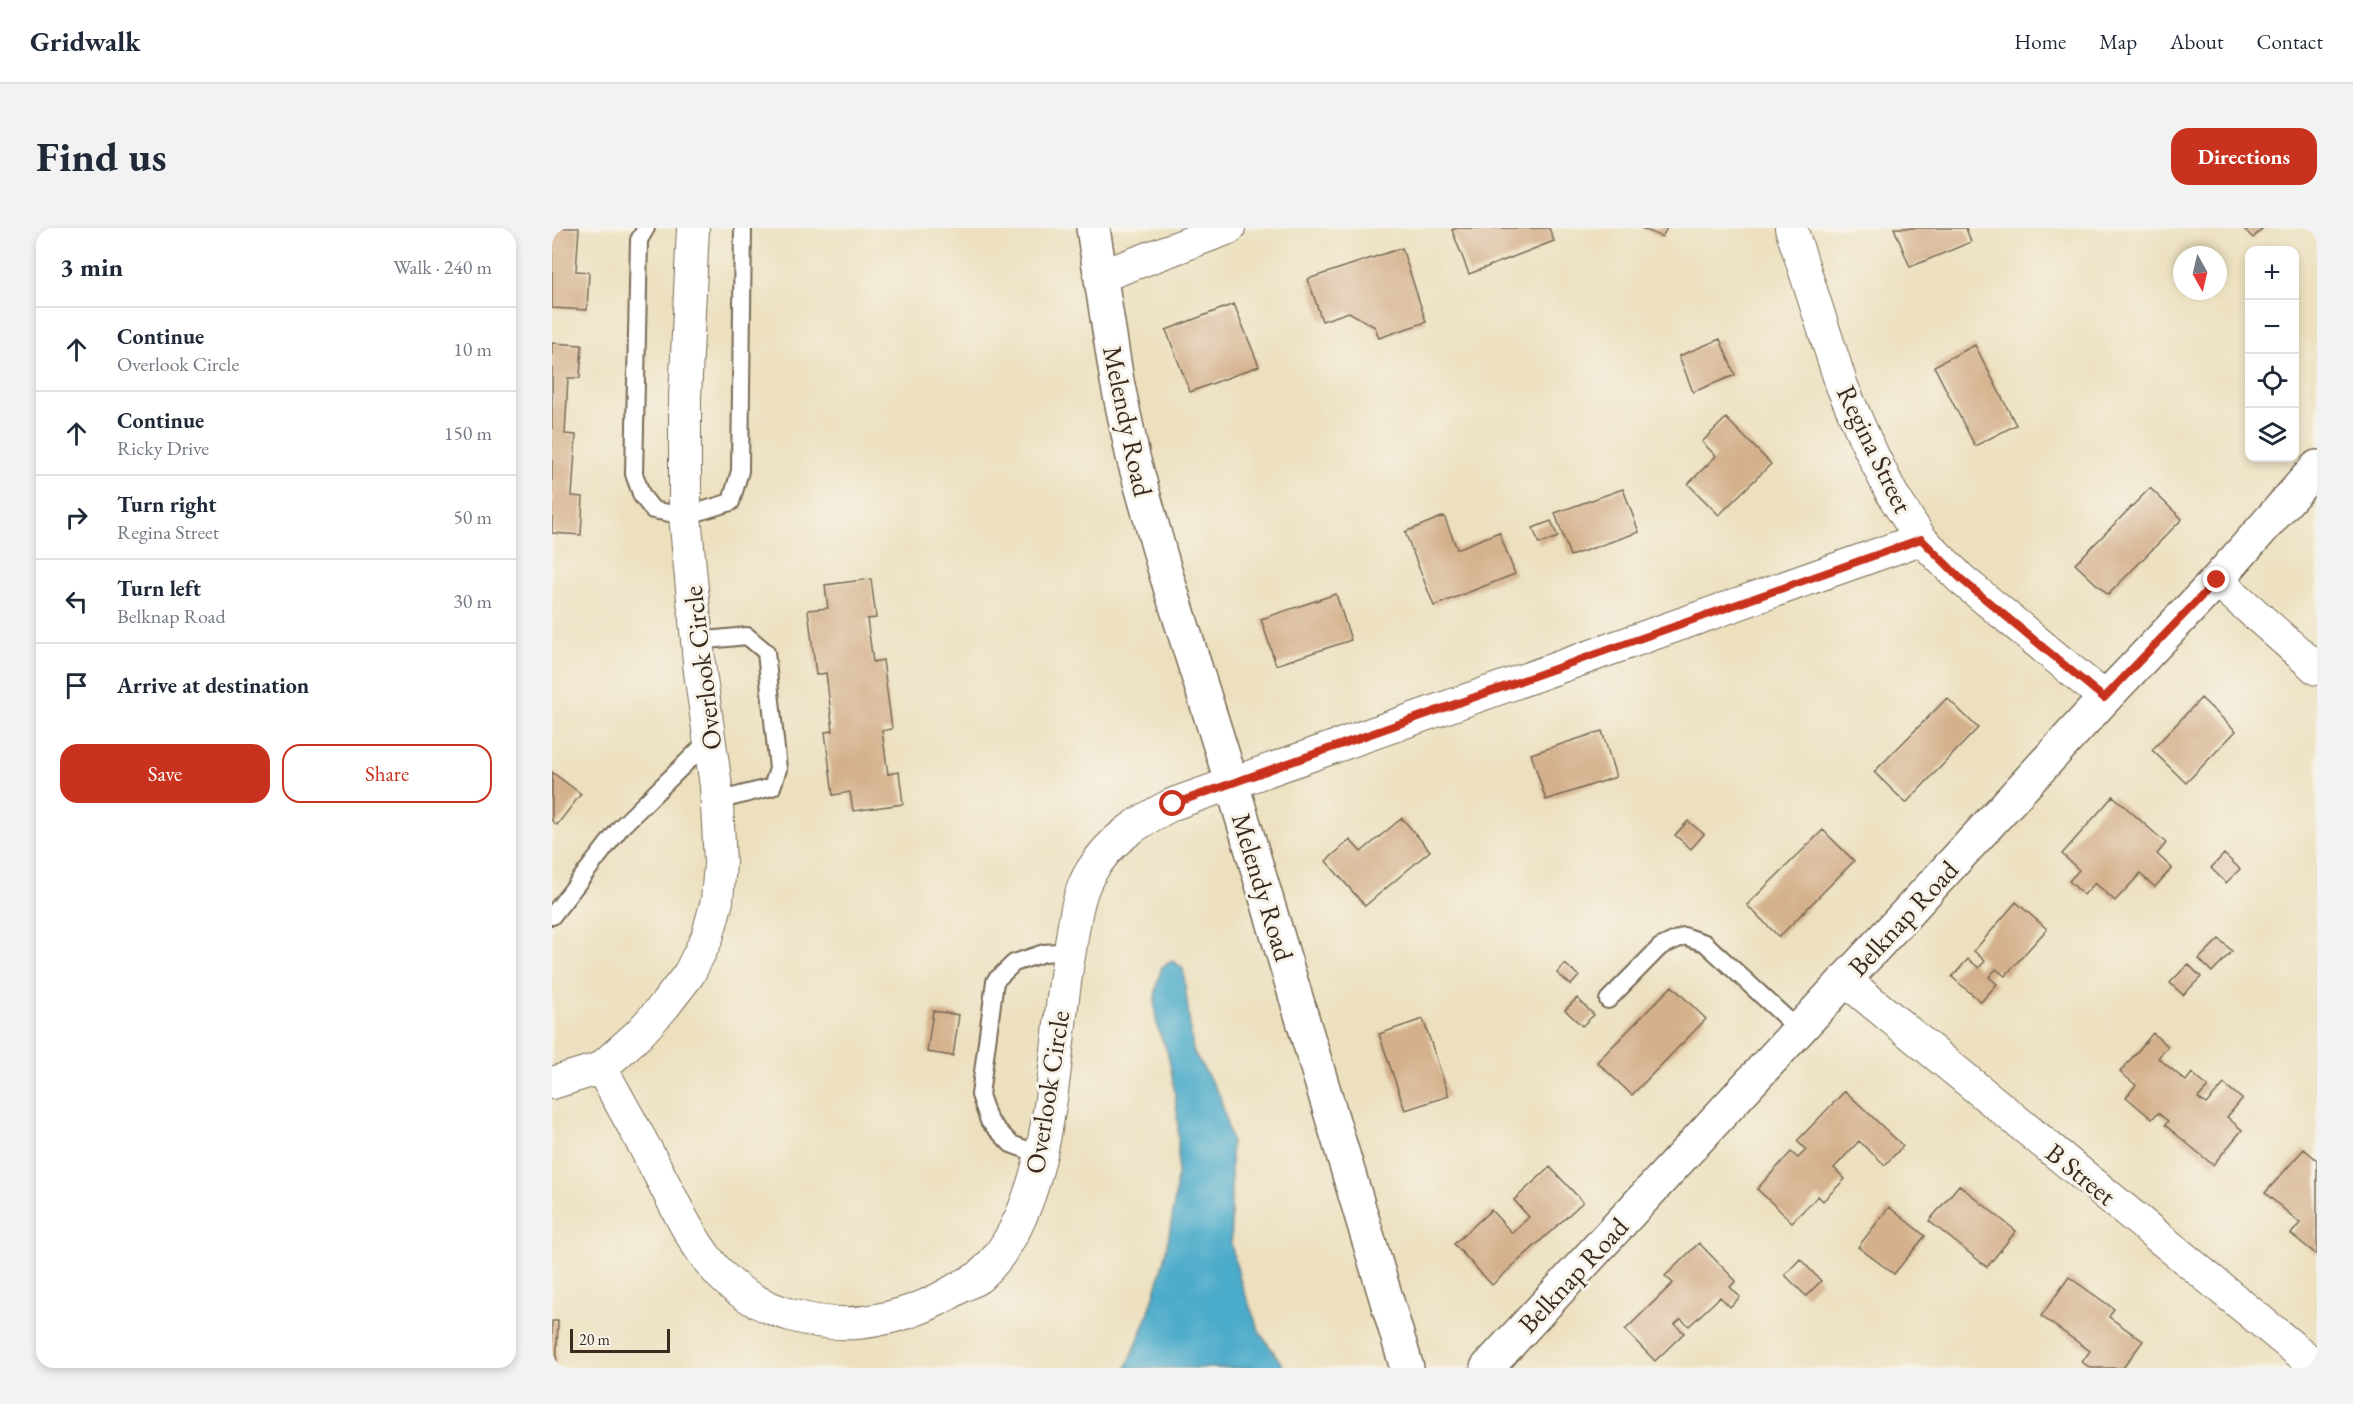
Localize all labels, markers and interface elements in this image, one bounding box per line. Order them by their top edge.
text: Gridwalk [30,23,141,59]
text: Home [2014,28,2066,55]
text: Map [2099,28,2137,55]
text: About [2170,28,2223,55]
text: Contact [2256,28,2323,55]
button: Directions [2171,128,2317,185]
text: Find us [36,129,167,184]
north arrow [2173,246,2227,300]
map controls [2245,246,2299,462]
button: + [2245,246,2299,300]
text: 3 min [60,250,123,284]
text: Walk · 240 m [393,254,492,280]
button: − [2245,300,2299,354]
text: Continue [117,322,204,351]
icon: ahead [60,333,93,366]
text: 10 m [453,336,492,362]
street label: Melendy Road [1095,343,1161,500]
text: Overlook Circle [117,351,239,377]
button: locate [2245,354,2299,408]
street label: Regina Street [1829,379,1921,519]
text: Continue [117,406,204,435]
button: layers [2245,408,2299,462]
icon: ahead [60,417,93,450]
text: 150 m [444,420,492,446]
text: Ricky Drive [117,435,209,461]
text: Turn right [117,490,216,519]
icon: right [60,501,93,534]
text: 50 m [453,504,492,530]
text: Regina Street [117,519,219,545]
route end [2203,566,2229,592]
text: Turn left [117,574,201,603]
street label: Overlook Circle [675,584,729,752]
icon: left [60,585,93,618]
text: 30 m [453,588,492,614]
text: Belknap Road [117,603,226,629]
icon: arrive [60,669,93,702]
text: Arrive at destination [117,671,309,700]
button: Save [60,744,270,803]
button: Share [282,744,492,803]
route start [1159,790,1185,816]
street label: Melendy Road [1224,809,1302,966]
street label: Belknap Road [1840,852,1966,984]
street label: Overlook Circle [1017,1008,1077,1176]
street label: B Street [2039,1135,2124,1213]
street label: Belknap Road [1510,1209,1636,1341]
scale bar [570,1326,670,1354]
text: 20 m [579,1329,610,1350]

